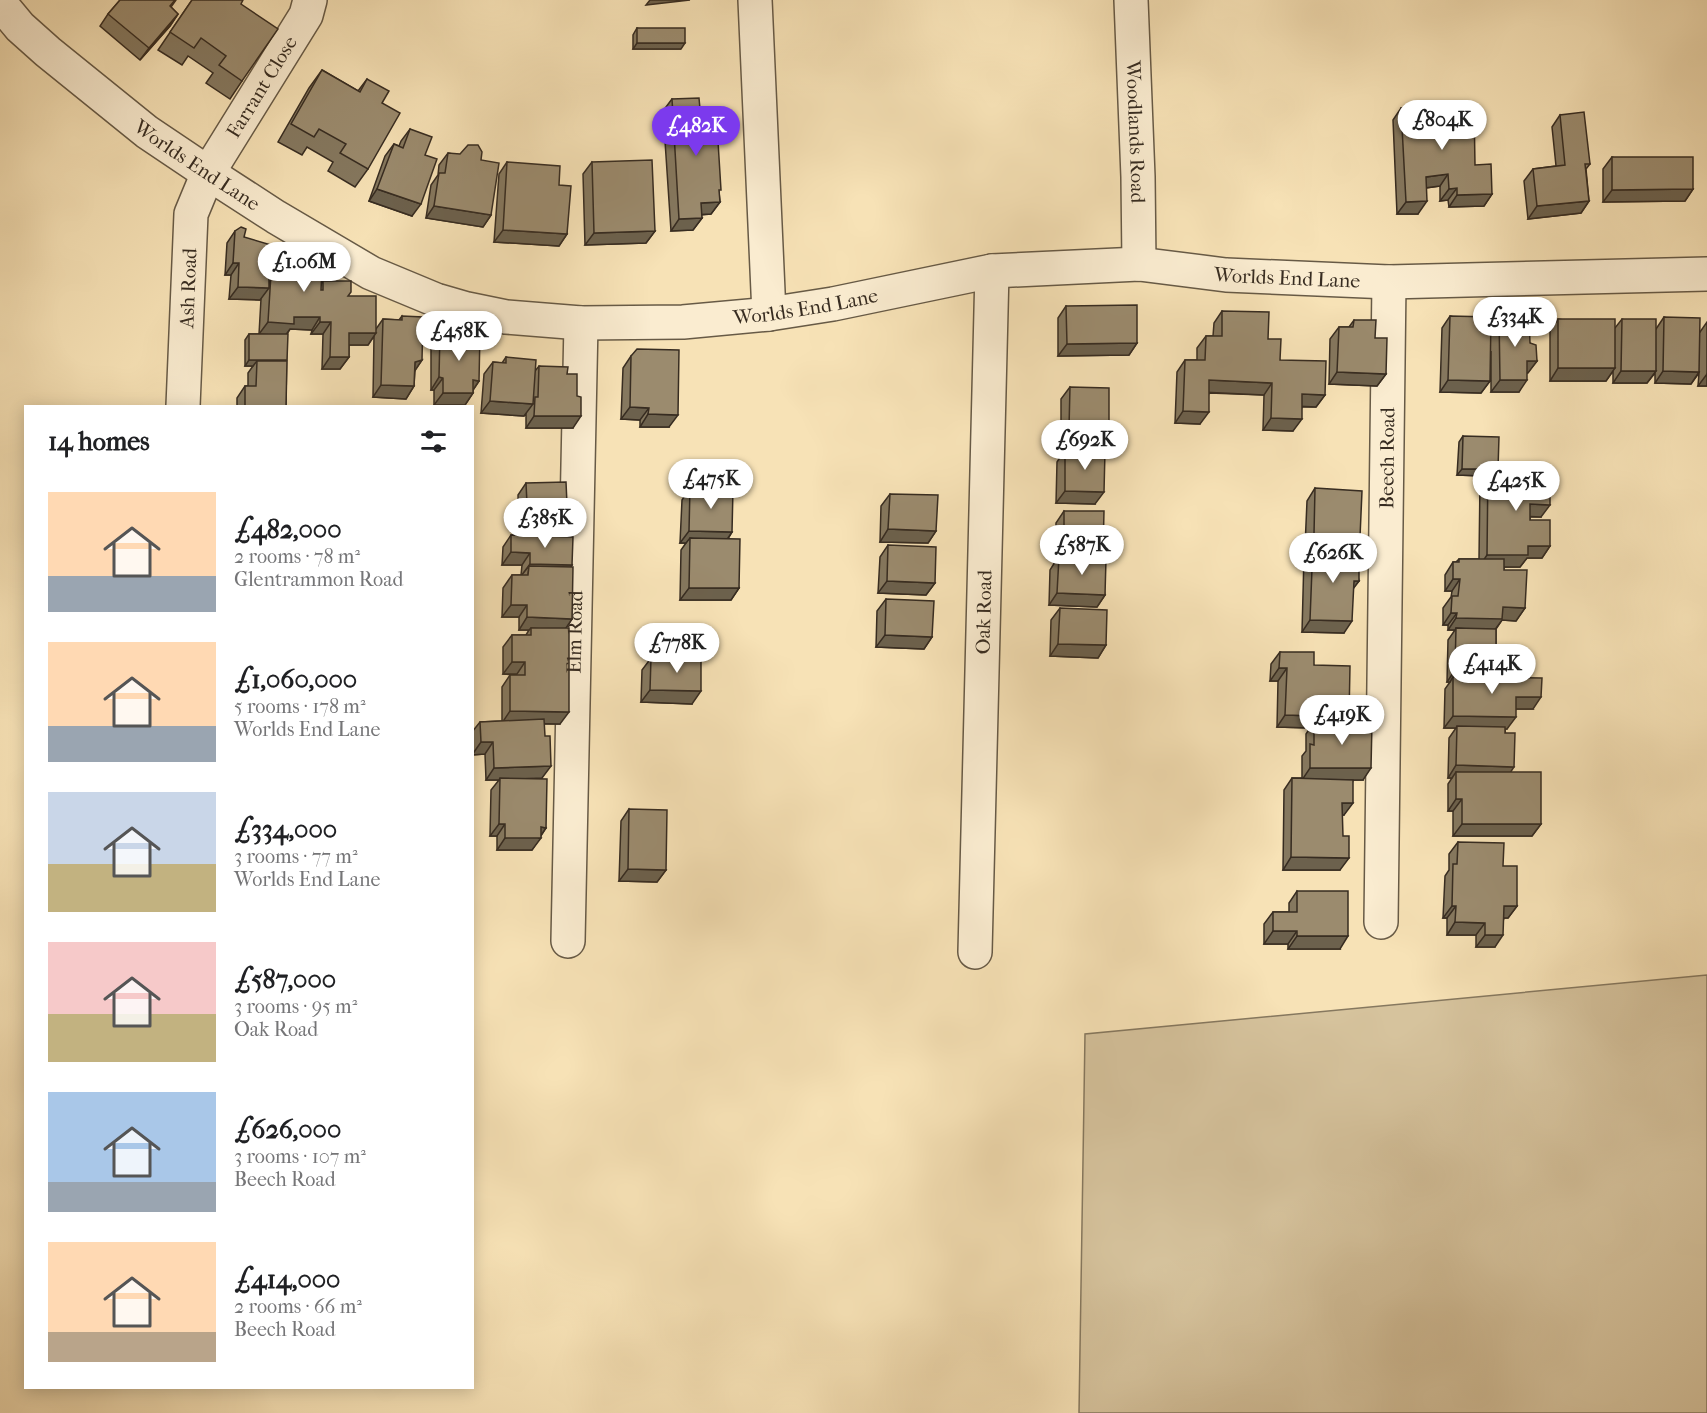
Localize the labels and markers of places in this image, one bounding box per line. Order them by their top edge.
pin: £804K [1400,100,1484,151]
pin: £482K [654,106,738,157]
pin: £1.06M [255,242,353,293]
pin: £334K [1473,297,1557,348]
pin: £458K [417,311,501,362]
pin: £692K [1043,420,1127,471]
pin: £475K [669,459,753,510]
pin: £425K [1474,461,1558,512]
pin: £385K [503,498,587,549]
pin: £587K [1040,525,1124,576]
pin: £626K [1291,533,1375,584]
pin: £778K [635,623,719,674]
pin: £414K [1450,644,1534,695]
pin: £419K [1300,695,1384,746]

